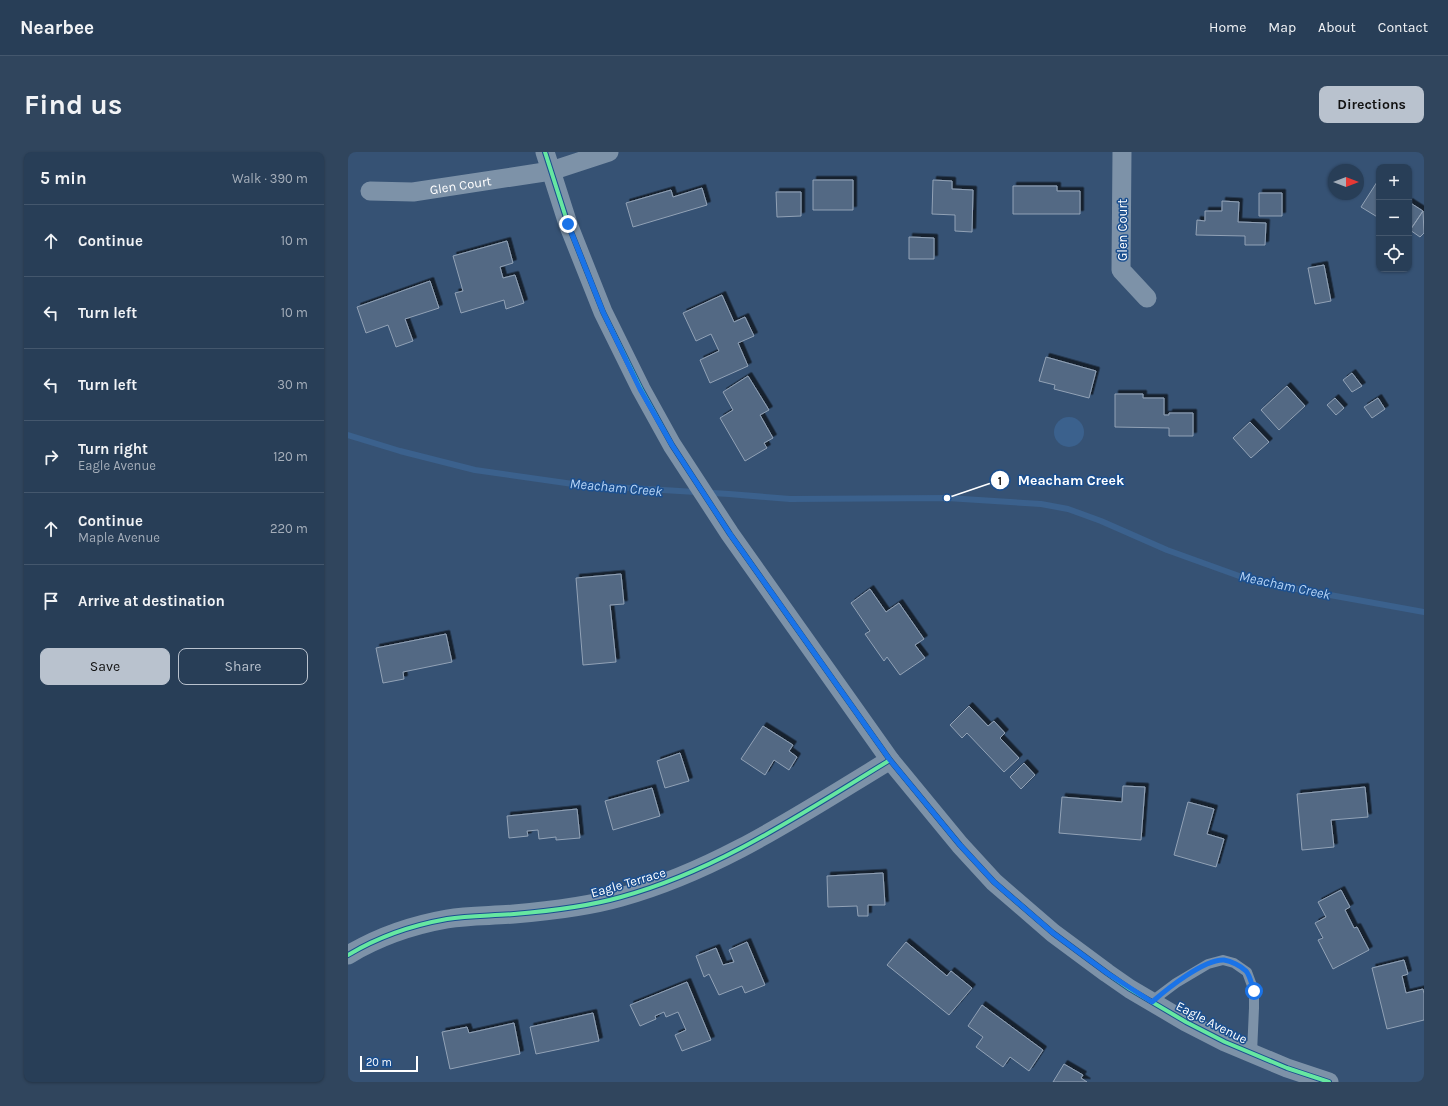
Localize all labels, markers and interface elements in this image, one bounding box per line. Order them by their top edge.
text: Nearbee [20,17,94,39]
text: Home [1209,19,1246,36]
text: Map [1268,19,1296,36]
text: About [1318,19,1356,36]
text: Contact [1378,19,1428,36]
button: Directions [1319,86,1424,123]
text: Find us [24,88,123,121]
north arrow [1328,164,1364,200]
map controls [1376,164,1412,272]
button: + [1376,164,1412,200]
text: 5 min [40,168,87,188]
text: Walk · 390 m [232,171,308,186]
street label: Glen Court [429,173,493,197]
street label: Glen Court [1115,199,1130,261]
button: − [1376,200,1412,236]
route end [559,215,577,233]
icon: ahead [40,230,62,252]
text: Continue [78,232,143,250]
text: 10 m [281,233,308,248]
button: locate [1376,236,1412,272]
icon: left [40,302,62,324]
text: Turn left [78,304,137,322]
text: 10 m [281,305,308,320]
icon: left [40,374,62,396]
text: Turn left [78,376,137,394]
text: 30 m [277,377,308,392]
text: Turn right [78,440,148,458]
icon: right [40,446,62,468]
text: 120 m [273,449,308,464]
text: Eagle Avenue [78,458,156,473]
callout: Meacham Creek [990,467,1132,493]
text: Meacham Creek [1018,472,1125,489]
text: 1 [998,474,1002,488]
water label: Meacham Creek [569,475,664,500]
text: Continue [78,512,143,530]
icon: ahead [40,518,62,540]
text: 220 m [270,521,308,536]
text: Maple Avenue [78,530,160,545]
water label: Meacham Creek [1238,568,1333,604]
icon: arrive [40,590,62,612]
text: Arrive at destination [78,592,225,610]
button: Save [40,648,170,685]
button: Share [178,648,308,685]
street label: Eagle Terrace [589,865,668,900]
route start [1245,982,1263,1000]
street label: Eagle Avenue [1174,998,1250,1047]
scale bar [360,1054,418,1073]
text: 20 m [366,1056,392,1069]

